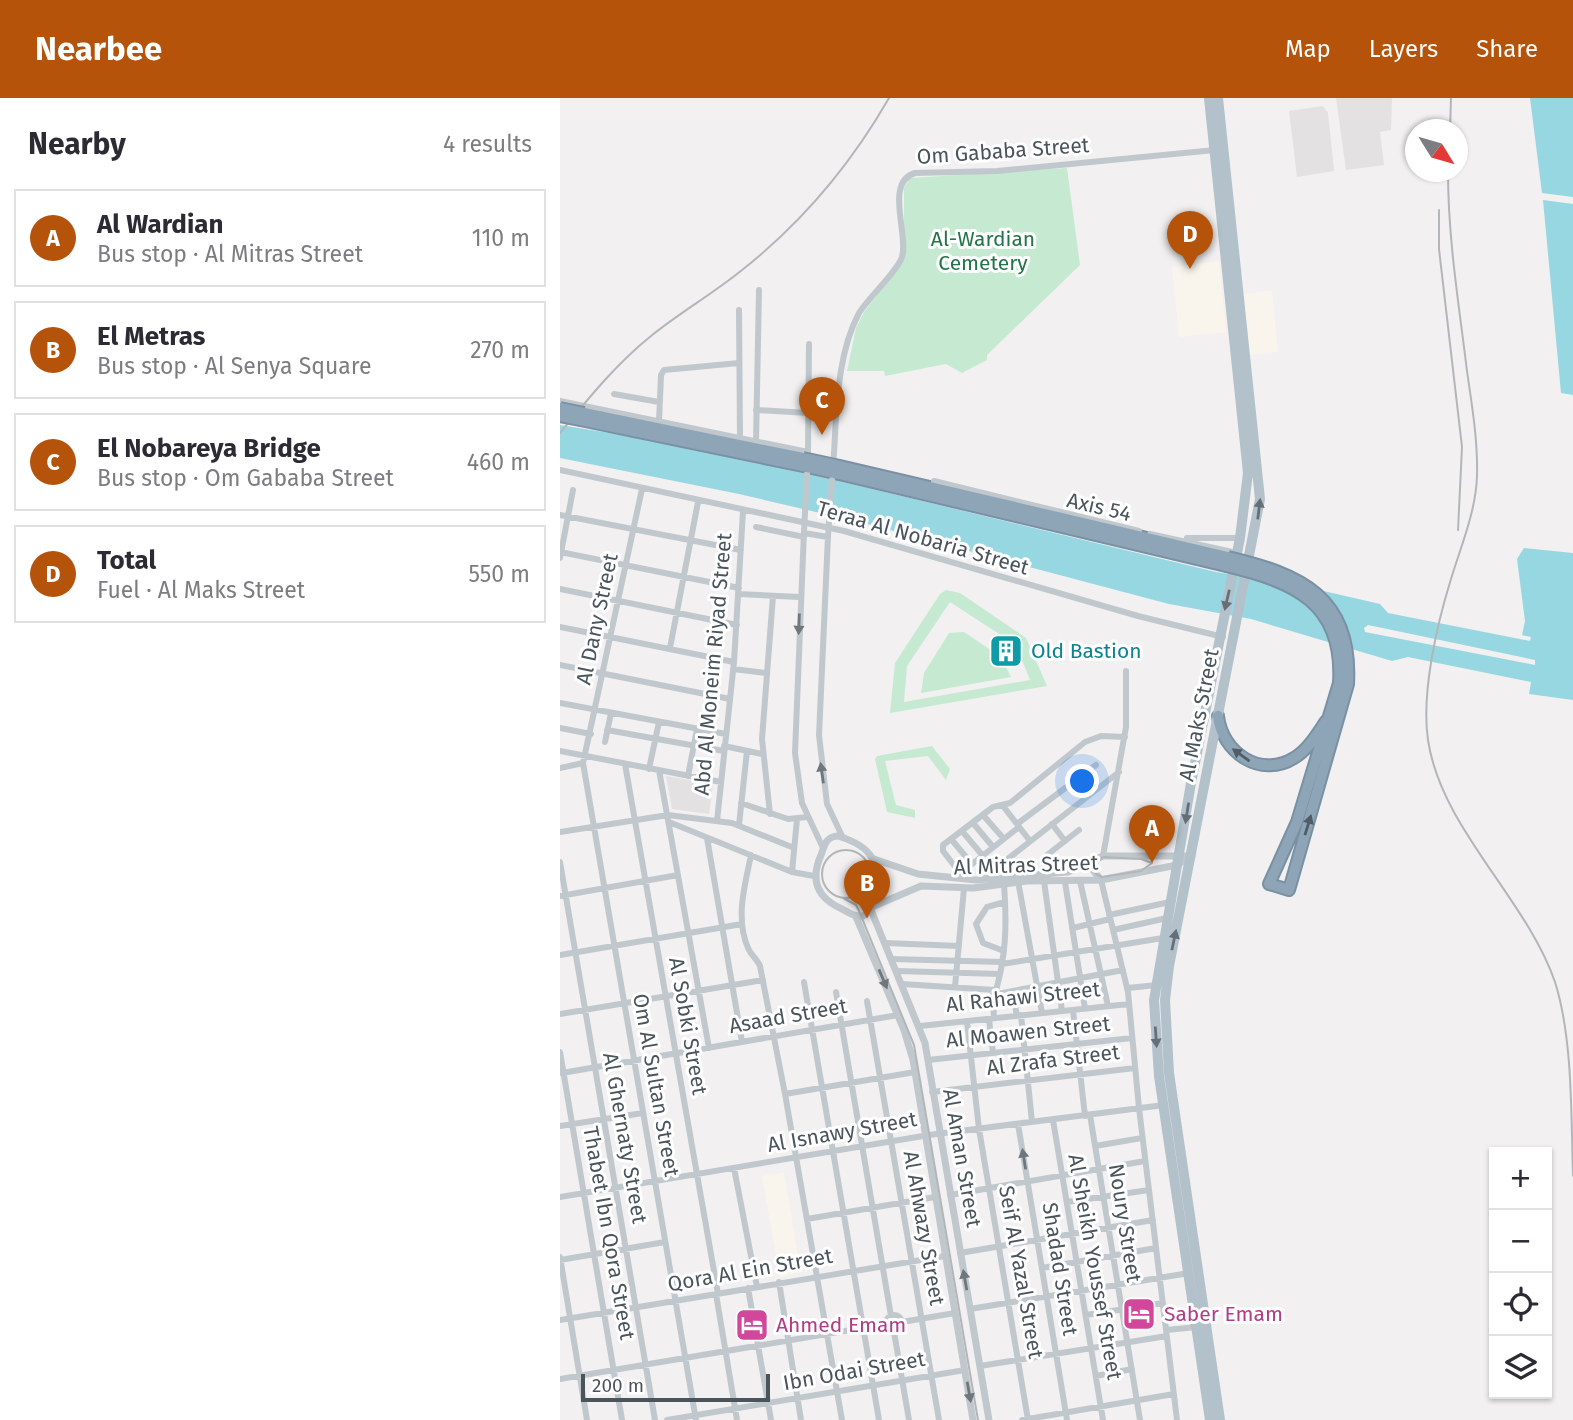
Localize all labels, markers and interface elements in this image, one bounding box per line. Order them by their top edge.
text: Nearbee [35,29,162,69]
text: Map [1285,35,1331,63]
text: Layers [1369,35,1438,63]
text: Share [1476,35,1538,63]
north arrow [1405,119,1468,182]
text: Nearby [28,126,126,162]
text: 4 results [443,130,532,158]
street label: Om Gababa Street [916,132,1090,170]
text: Al Wardian [97,209,224,240]
pin: D [1167,211,1213,269]
text: A [46,224,60,252]
text: 110 m [472,224,530,252]
park label: Al-Wardian Cemetery [931,226,1035,276]
text: Bus stop · Al Mitras Street [97,240,363,268]
text: El Metras [97,321,205,352]
text: B [46,336,60,364]
text: 270 m [470,336,530,364]
text: Bus stop · Al Senya Square [97,352,372,380]
pin: C [799,377,845,435]
text: El Nobareya Bridge [97,433,321,464]
text: C [46,448,60,476]
text: 460 m [467,448,530,476]
text: Bus stop · Om Gababa Street [97,464,394,492]
street label: Axis 54 [1064,487,1134,527]
street label: Teraa Al Nobaria Street [814,495,1032,581]
one-way arrow [1253,498,1264,520]
street label: Abd Al Moneim Riyad Street [689,531,737,796]
text: Total [97,545,156,576]
street label: Al Dany Street [570,551,624,687]
text: D [46,560,60,588]
text: 550 m [468,560,530,588]
text: Fuel · Al Maks Street [97,576,305,604]
one-way arrow [1221,589,1232,611]
one-way arrow [794,613,805,635]
building icon: Old Bastion [987,632,1025,670]
place label: Old Bastion [1031,638,1142,664]
street label: Al Maks Street [1173,646,1225,784]
one-way arrow [1232,748,1250,762]
one-way arrow [816,762,827,784]
your location [1065,764,1099,798]
one-way arrow [1181,802,1192,824]
pin: A [1129,805,1175,863]
one-way arrow [1304,814,1314,835]
street label: Al Mitras Street [953,849,1099,881]
pin: B [844,860,890,918]
one-way arrow [1169,929,1180,951]
street label: Al Sobki Street [663,955,713,1097]
one-way arrow [877,969,888,990]
street label: Al Rahawi Street [945,976,1102,1018]
street label: Om Al Sultan Street [627,991,685,1179]
street label: Asaad Street [727,993,849,1039]
street label: Al Moawen Street [945,1010,1112,1054]
one-way arrow [1151,1027,1162,1049]
street label: Al Zrafa Street [985,1039,1121,1081]
street label: Al Ghernaty Street [597,1051,653,1226]
street label: Al Aman Street [937,1087,987,1230]
street label: Al Isnawy Street [765,1106,919,1158]
street label: Thabet Ibn Qora Street [577,1124,641,1342]
map controls [1489,1147,1552,1399]
button: + [1489,1147,1552,1210]
one-way arrow [1018,1148,1029,1170]
street label: Al Ahwazy Street [898,1149,950,1308]
street label: Al Sheikh Youssef Street [1062,1152,1128,1382]
street label: Noury Street [1103,1162,1147,1285]
street label: Seif Al Yazal Street [993,1183,1049,1361]
street label: Shadad Street [1037,1201,1083,1338]
button: − [1489,1210,1552,1273]
street label: Qora Al Ein Street [666,1243,835,1297]
one-way arrow [959,1269,970,1291]
button: locate [1489,1273,1552,1336]
hotel icon: Saber Emam [1120,1295,1158,1333]
place label: Saber Emam [1164,1301,1283,1327]
hotel icon: Ahmed Emam [733,1306,771,1344]
place label: Ahmed Emam [776,1312,906,1338]
button: layers [1489,1336,1552,1399]
street label: Ibn Odai Street [781,1346,927,1396]
scale bar [581,1371,770,1403]
text: 200 m [592,1374,644,1397]
one-way arrow [964,1382,975,1404]

